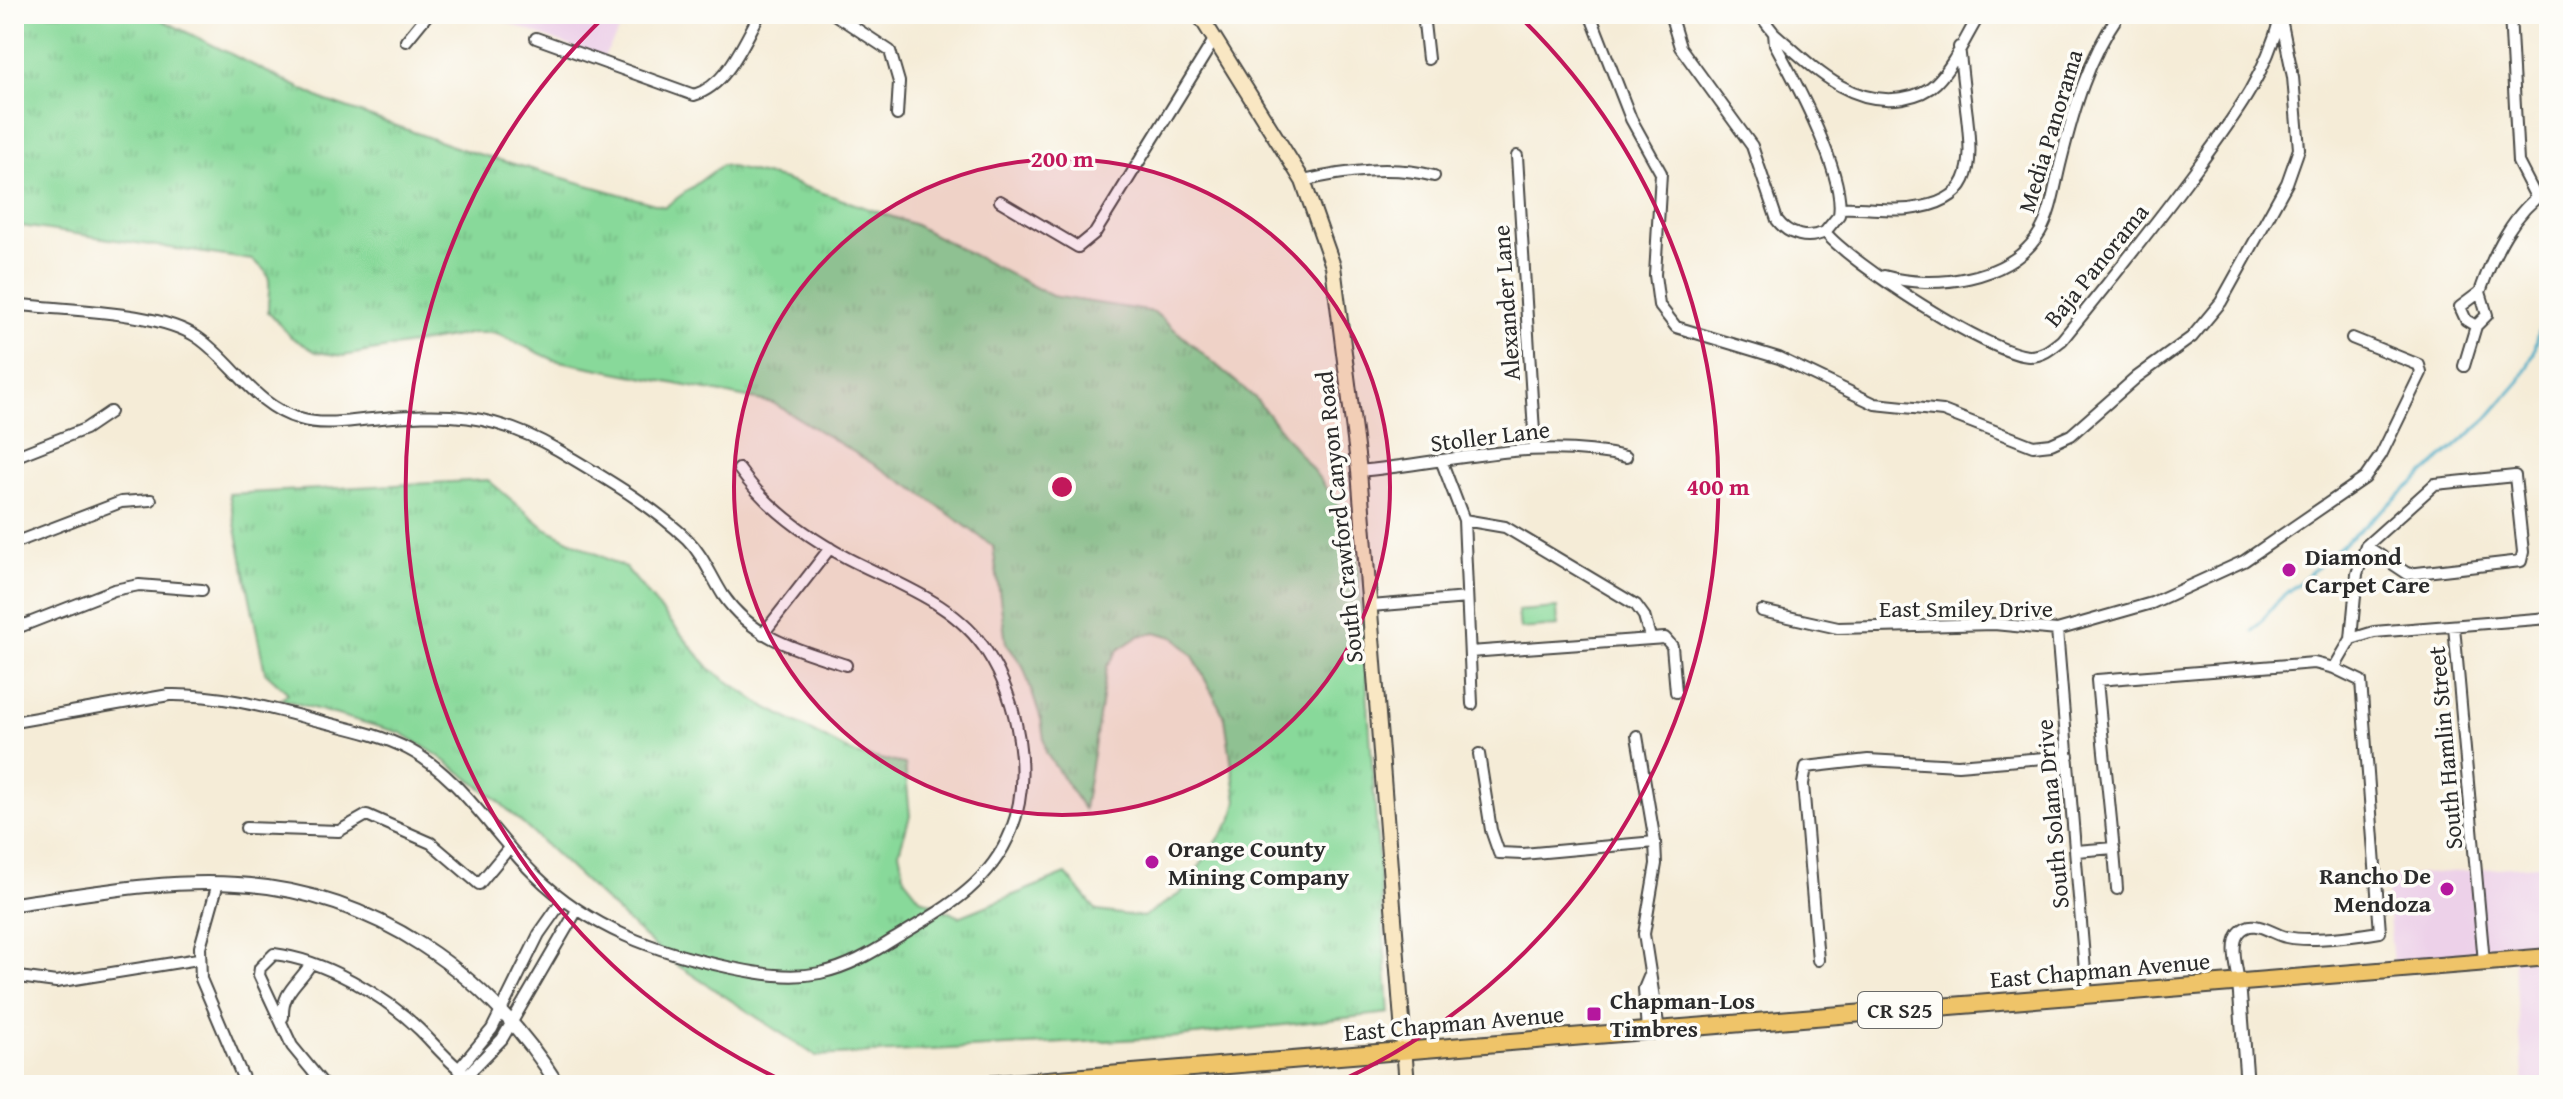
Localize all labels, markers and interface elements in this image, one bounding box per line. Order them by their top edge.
street label: Media Panorama [2009,44,2092,217]
text: 200 m [1030,141,1094,176]
street label: Baja Panorama [2035,195,2157,334]
street label: Alexander Lane [1483,224,1529,382]
street label: South Crawford Canyon Road [1306,369,1372,665]
street label: Stoller Lane [1428,411,1552,461]
text: 400 m [1686,469,1750,504]
centre of rings [1048,473,1076,501]
place label: Diamond Carpet Care [2305,539,2430,602]
marker: Diamond Carpet Care [2280,561,2298,579]
street label: East Smiley Drive [1879,591,2053,626]
street label: South Hamlin Street [2419,644,2471,851]
street label: South Solana Drive [2026,718,2078,910]
place label: Orange County Mining Company [1168,831,1350,894]
marker: Orange County Mining Company [1143,853,1161,871]
place label: Rancho De Mendoza [2319,858,2432,921]
marker: Rancho De Mendoza [2438,880,2456,898]
street label: East Chapman Avenue [1988,943,2212,997]
place label: Chapman-Los Timbres [1610,983,1755,1046]
road number: CR S25 [1858,992,1942,1028]
street label: East Chapman Avenue [1342,996,1566,1050]
marker: Chapman-Los Timbres [1585,1005,1603,1023]

